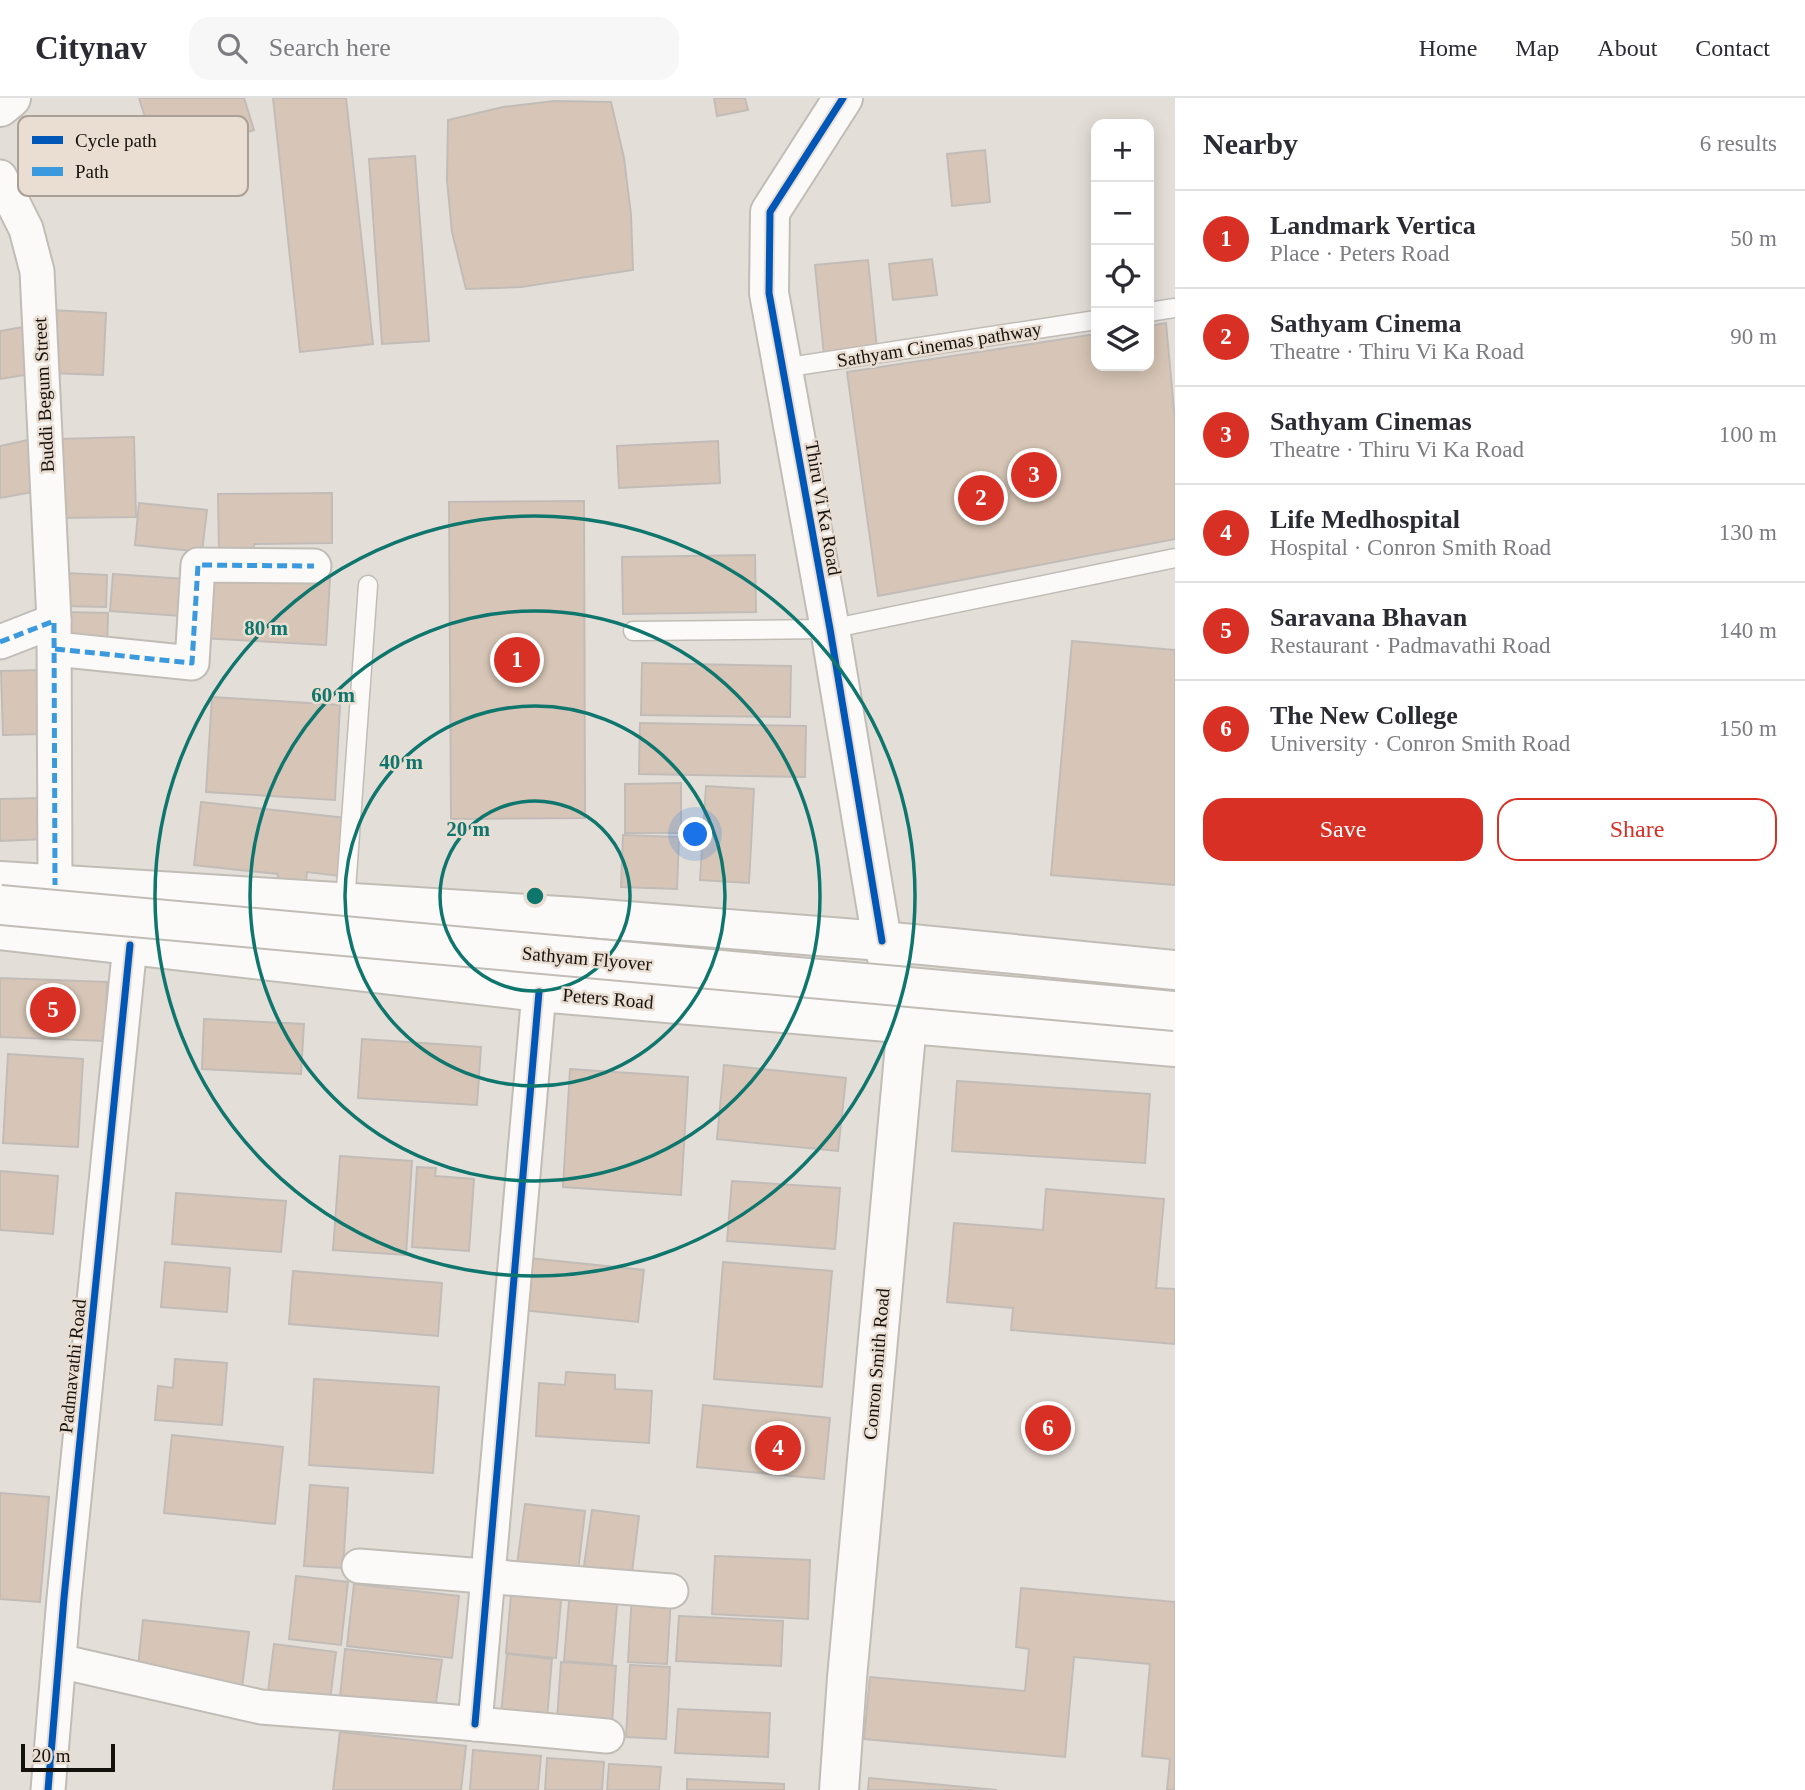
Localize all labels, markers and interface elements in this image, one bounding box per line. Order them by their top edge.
search box [189,17,679,80]
icon: search [213,29,251,67]
text: Citynav [35,30,147,66]
text: Search here [269,33,391,62]
text: Home [1419,35,1477,61]
text: Map [1515,35,1559,61]
text: About [1597,35,1657,61]
text: Contact [1695,35,1770,61]
legend [18,116,248,196]
map controls [1091,119,1154,371]
button: + [1091,119,1154,182]
text: Nearby [1203,127,1298,160]
text: Cycle path [75,130,157,151]
text: 6 results [1700,131,1777,156]
text: Path [75,161,109,182]
button: − [1091,182,1154,245]
text: Landmark Vertica [1270,211,1476,240]
text: 1 [1220,226,1232,251]
text: 50 m [1730,226,1777,251]
text: Place · Peters Road [1270,241,1449,266]
button: locate [1091,245,1154,308]
button: layers [1091,308,1154,371]
text: Sathyam Cinema [1270,309,1461,338]
street label: Buddi Begum Street [29,316,58,473]
street label: Sathyam Cinemas pathway [835,318,1043,371]
text: 2 [1220,324,1232,349]
text: 90 m [1730,324,1777,349]
text: Theatre · Thiru Vi Ka Road [1270,339,1524,364]
text: Sathyam Cinemas [1270,407,1472,436]
text: 3 [1220,422,1232,447]
text: 100 m [1719,422,1777,447]
text: Theatre · Thiru Vi Ka Road [1270,437,1524,462]
street label: Thiru Vi Ka Road [801,439,846,577]
pin: 3 [1011,449,1057,501]
pin: 2 [958,472,1004,524]
text: Life Medhospital [1270,505,1460,534]
text: 4 [1220,520,1232,545]
text: 130 m [1719,520,1777,545]
text: Hospital · Conron Smith Road [1270,535,1551,560]
text: Saravana Bhavan [1270,603,1467,632]
text: 80 m [244,616,288,640]
text: 5 [1220,618,1232,643]
text: 140 m [1719,618,1777,643]
text: Restaurant · Padmavathi Road [1270,633,1550,658]
pin: 1 [494,634,540,686]
text: 60 m [311,683,355,707]
text: The New College [1270,701,1458,730]
text: 6 [1220,716,1232,741]
text: 150 m [1719,716,1777,741]
text: University · Conron Smith Road [1270,731,1570,756]
text: 40 m [379,750,423,774]
button: Save [1203,798,1483,861]
button: Share [1497,798,1777,861]
text: 20 m [446,817,490,841]
your location [678,817,712,851]
centre of rings [523,884,547,908]
street label: Sathyam Flyover [521,942,653,975]
pin: 5 [30,984,76,1036]
street label: Peters Road [562,984,655,1013]
street label: Conron Smith Road [859,1287,894,1441]
street label: Padmavathi Road [55,1298,90,1434]
pin: 6 [1025,1402,1071,1454]
pin: 4 [755,1422,801,1474]
scale bar [21,1741,116,1773]
text: 20 m [32,1745,71,1766]

